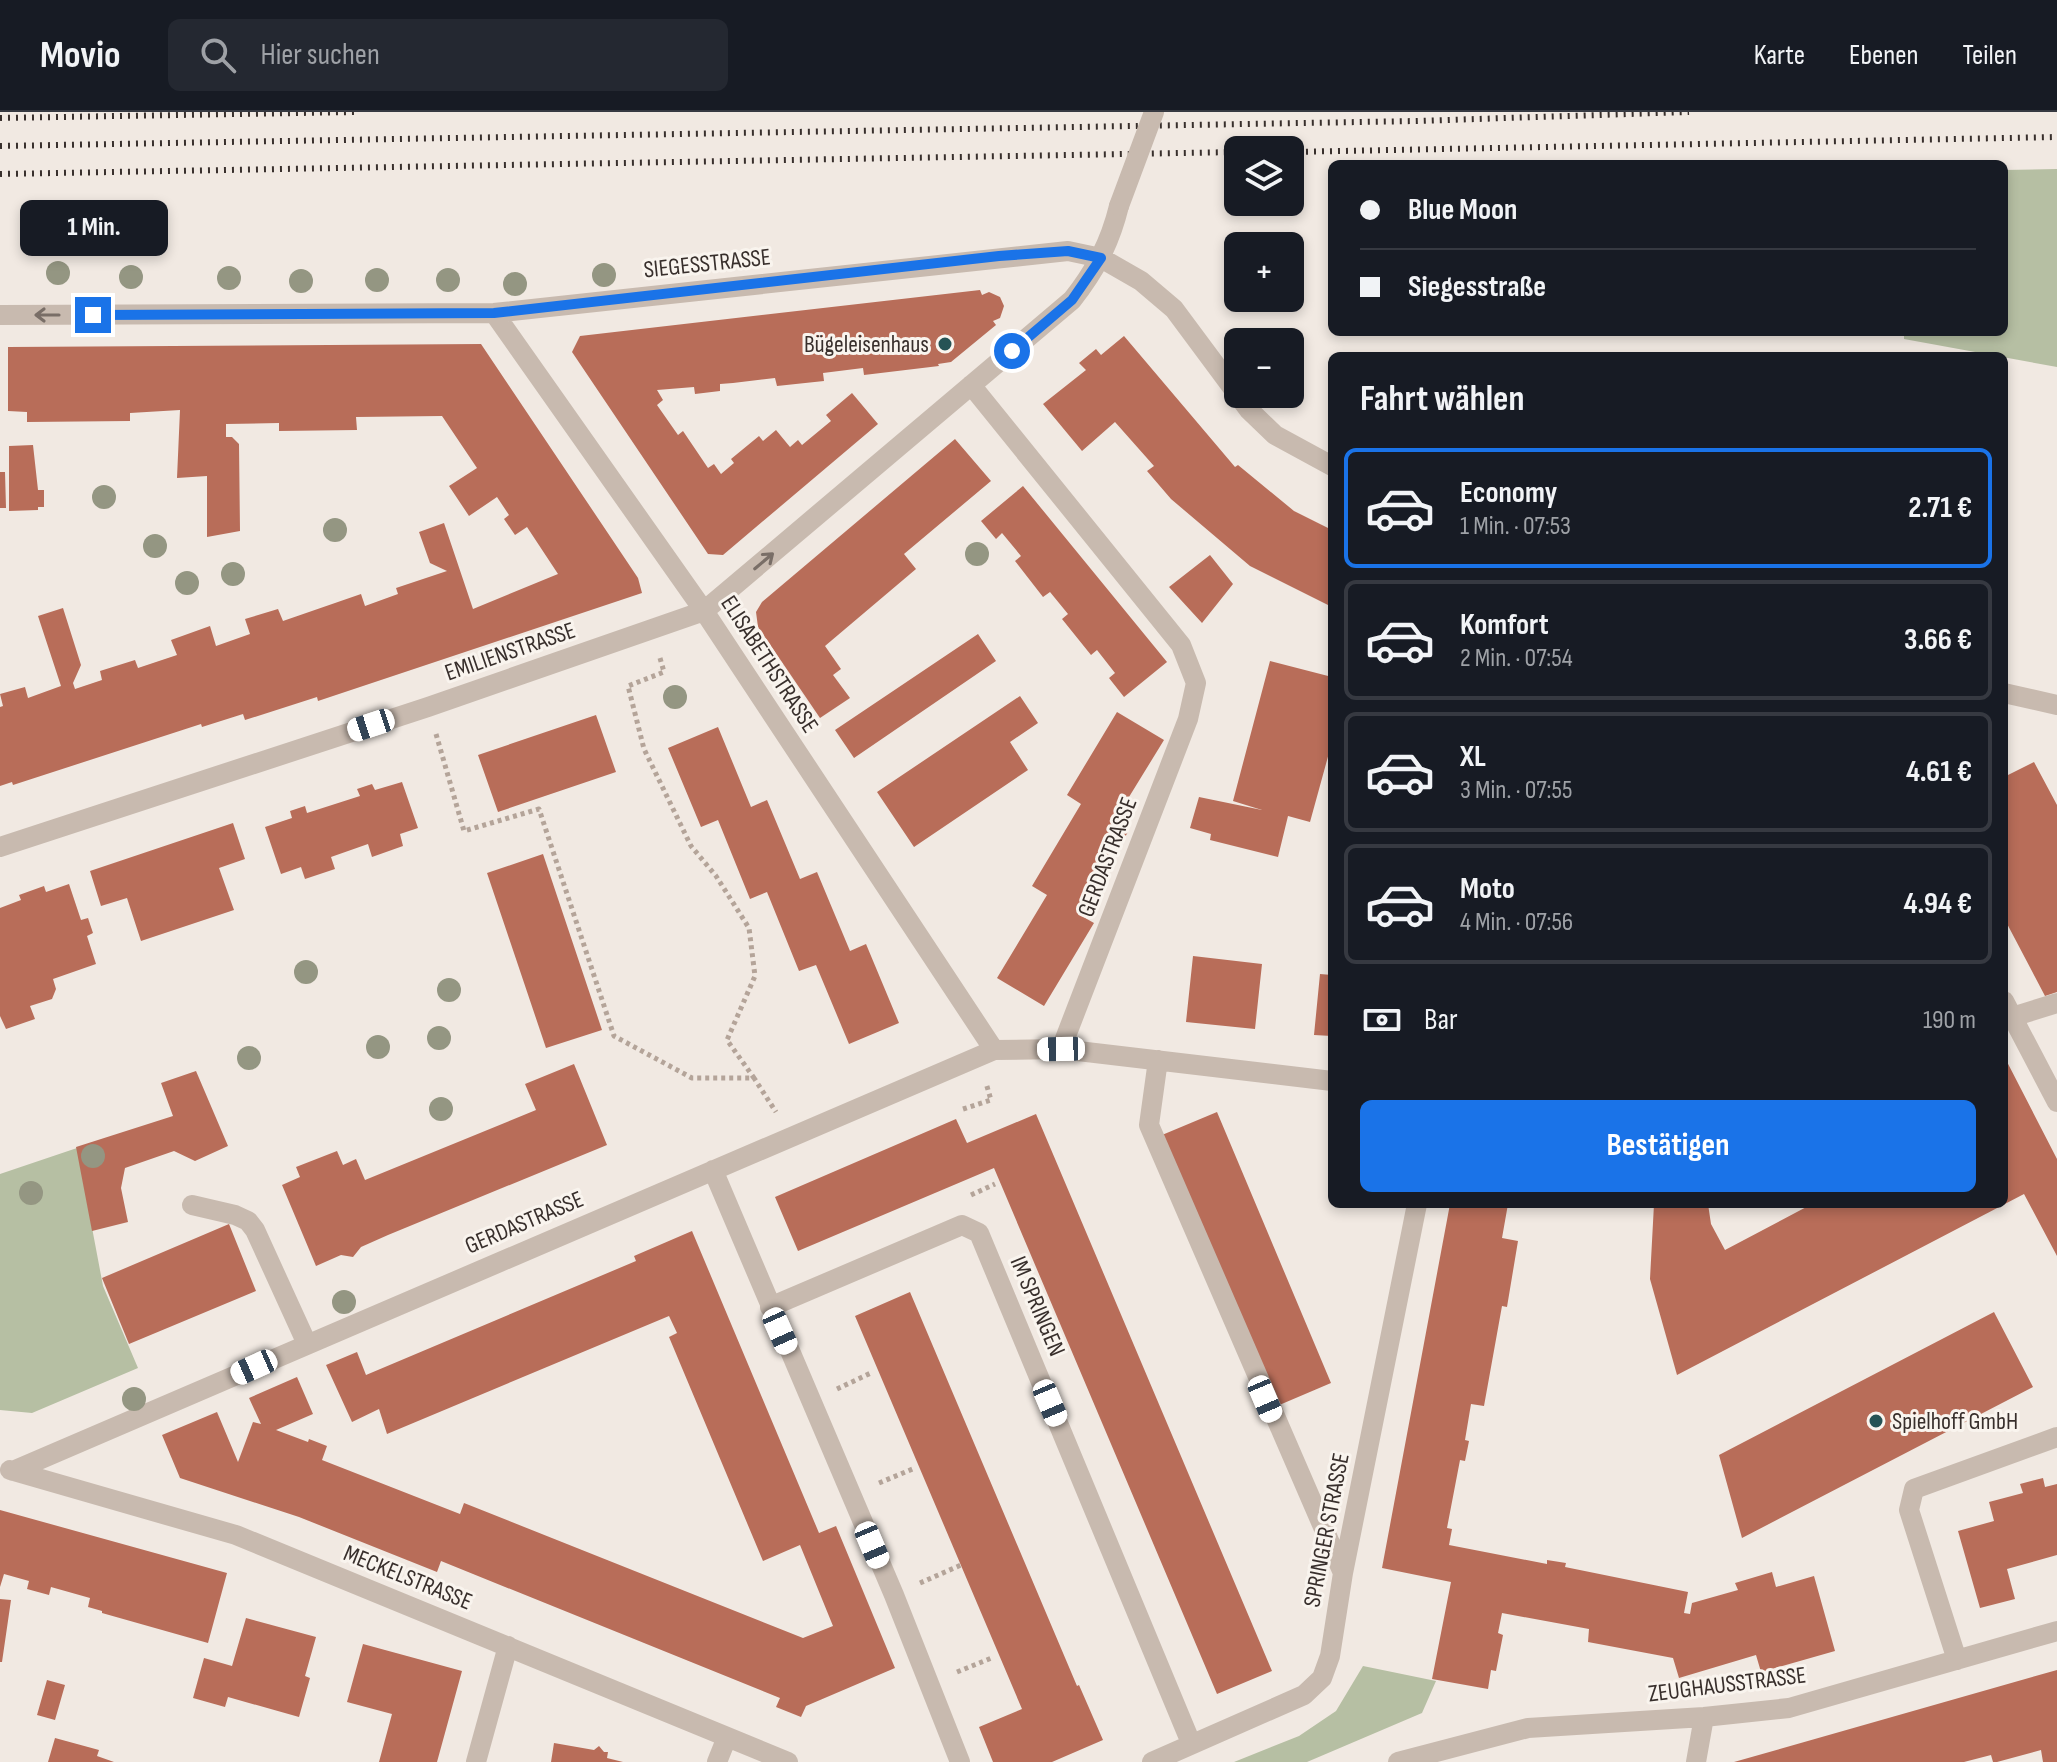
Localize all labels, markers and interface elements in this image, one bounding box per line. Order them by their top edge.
search box [168,19,728,91]
text: Movio [40,33,120,78]
icon: search [196,33,240,77]
text: Hier suchen [260,37,380,73]
text: Karte [1754,39,1805,72]
text: Ebenen [1849,39,1919,72]
text: Teilen [1963,39,2017,72]
map controls [1224,136,1304,408]
button: layers [1224,136,1304,216]
text: Blue Moon [1408,192,1517,228]
callout: 1 Min. [19,199,167,255]
text: 1 Min. [67,212,121,243]
button: + [1224,232,1304,312]
street label: SIEGESSTRASSE [642,242,772,285]
text: Siegesstraße [1408,269,1546,305]
route end [75,297,111,333]
one-way arrow [34,307,61,323]
button: − [1224,328,1304,408]
place label: Bügeleisenhaus [804,330,929,359]
route start [994,333,1030,369]
marker: Bügeleisenhaus [936,335,954,353]
text: Fahrt wählen [1360,378,1524,421]
icon: car [1364,472,1436,544]
text: Economy [1460,475,1557,511]
text: 2.71 € [1908,490,1972,526]
text: 1 Min. · 07:53 [1460,511,1571,542]
one-way arrow [753,552,773,570]
street label: ELISABETHSTRASSE [714,590,825,738]
icon: car [1364,604,1436,676]
text: Komfort [1460,607,1549,643]
street label: EMILIENSTRASSE [441,616,579,687]
text: 3.66 € [1904,622,1972,658]
text: 2 Min. · 07:54 [1460,643,1573,674]
car [344,706,398,744]
icon: car [1364,736,1436,808]
text: XL [1460,739,1486,775]
text: 4.61 € [1906,754,1972,790]
text: 3 Min. · 07:55 [1460,775,1572,806]
street label: GERDASTRASSE [1071,793,1144,921]
icon: car [1364,868,1436,940]
text: Moto [1460,871,1515,907]
text: 4.94 € [1903,886,1972,922]
text: 4 Min. · 07:56 [1460,907,1573,938]
icon: cash [1360,998,1404,1042]
text: Bar [1424,1002,1458,1038]
text: 190 m [1923,1005,1976,1036]
car [1037,1037,1085,1061]
button: Bestätigen [1360,1100,1976,1192]
street label: GERDASTRASSE [461,1185,588,1260]
street label: IM SPRINGEN [1004,1252,1072,1360]
car [759,1304,801,1358]
car [227,1346,281,1388]
car [1245,1372,1285,1426]
car [1030,1376,1070,1430]
place label: Spielhoff GmbH [1892,1407,2018,1436]
marker: Spielhoff GmbH [1867,1412,1885,1430]
street label: SPRINGER STRASSE [1297,1451,1356,1610]
car [852,1518,892,1572]
street label: MECKELSTRASSE [339,1539,476,1616]
street label: ZEUGHAUSSTRASSE [1646,1660,1808,1709]

